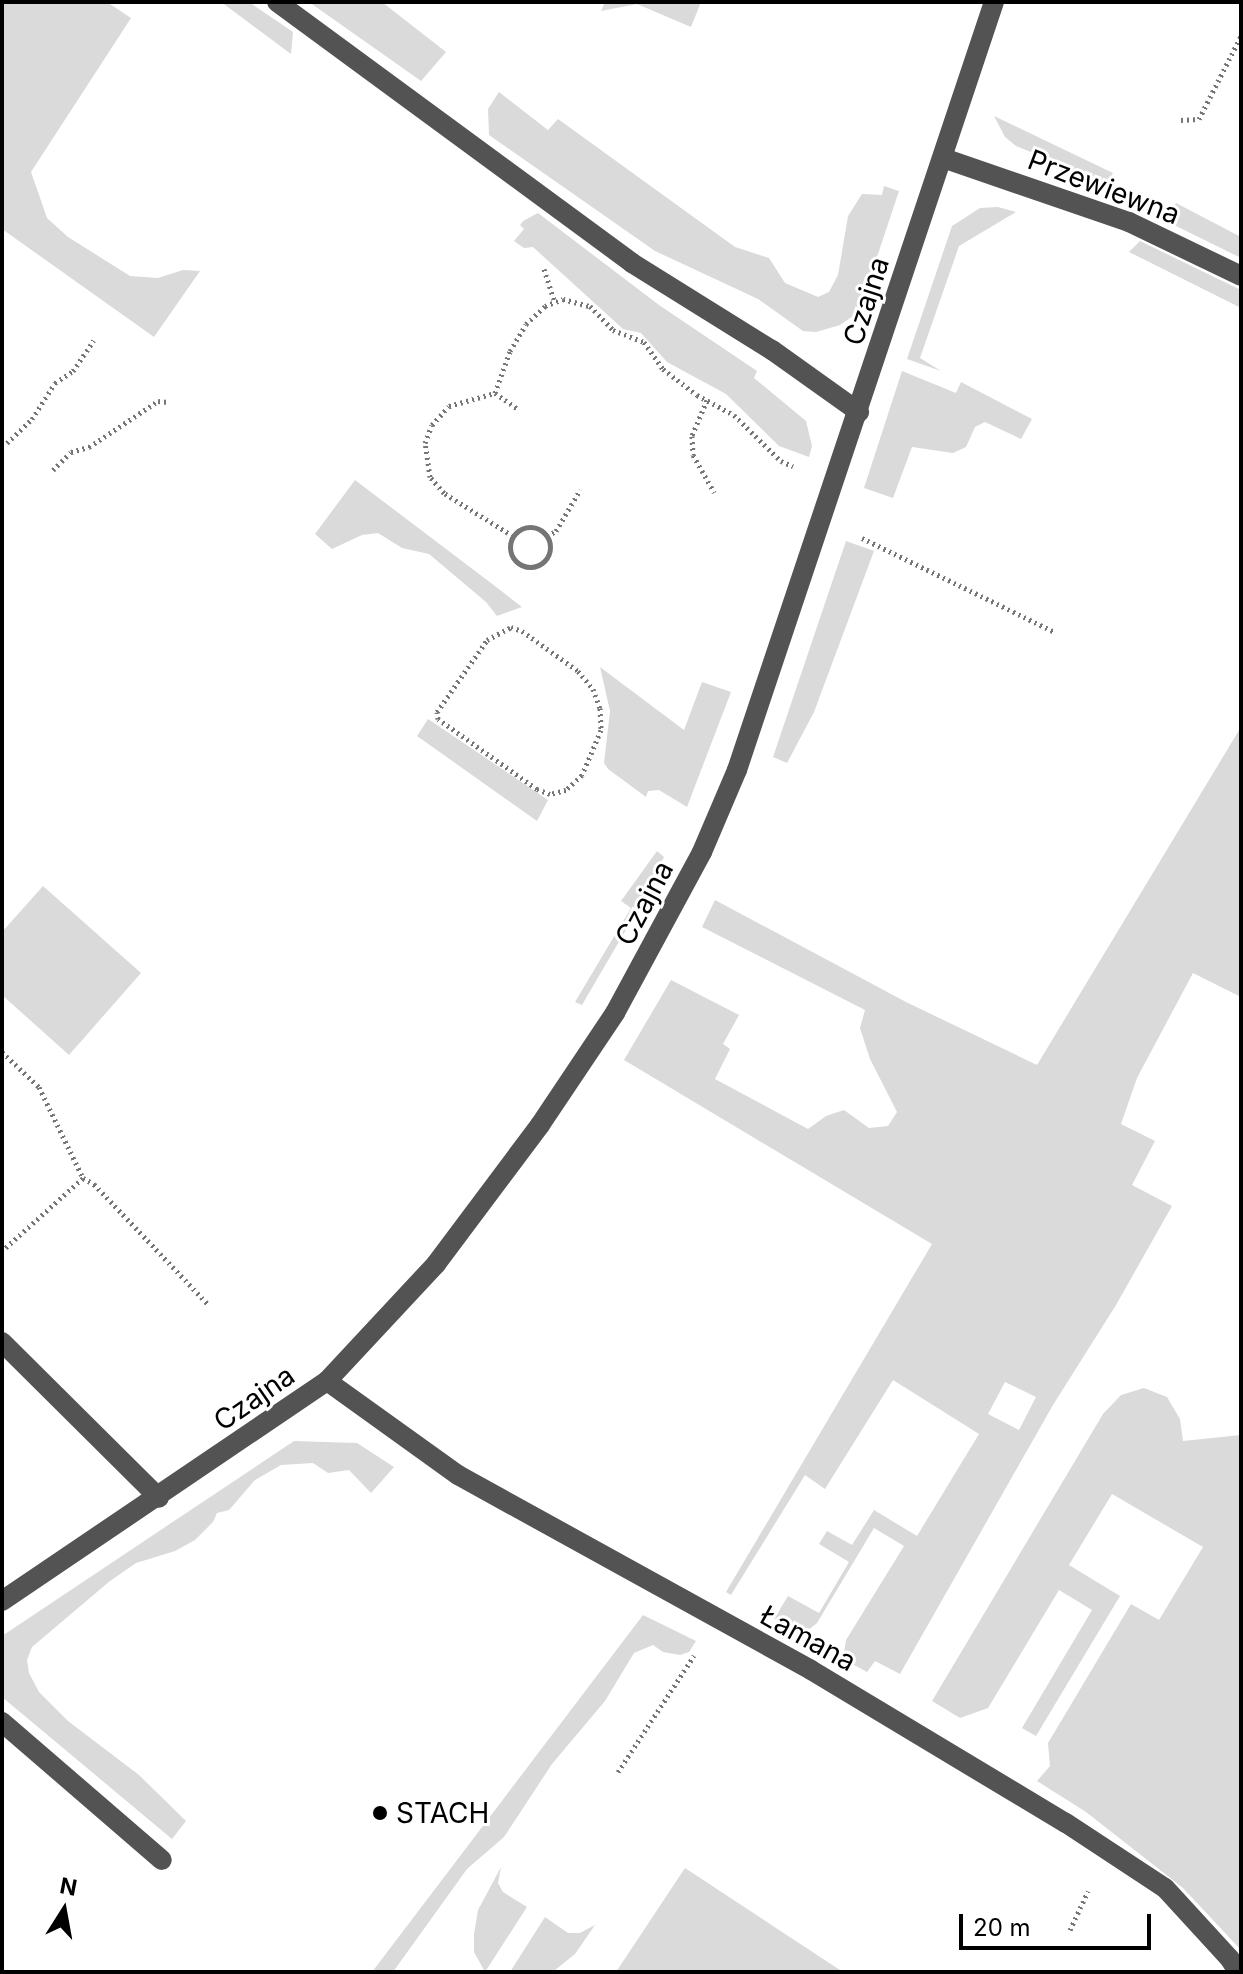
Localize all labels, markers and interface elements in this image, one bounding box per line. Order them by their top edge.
street label: Przewiewna [1023,143,1185,231]
street label: Czajna [836,253,896,349]
street label: Czajna [608,855,680,951]
street label: Czajna [207,1358,301,1438]
street label: Łamana [754,1598,862,1678]
place label: STACH [396,1796,489,1830]
marker: STACH [371,1804,389,1822]
north arrow [24,1870,104,1950]
text: N [58,1872,79,1901]
scale bar [963,1898,1155,1948]
text: 20 m [973,1913,1031,1942]

